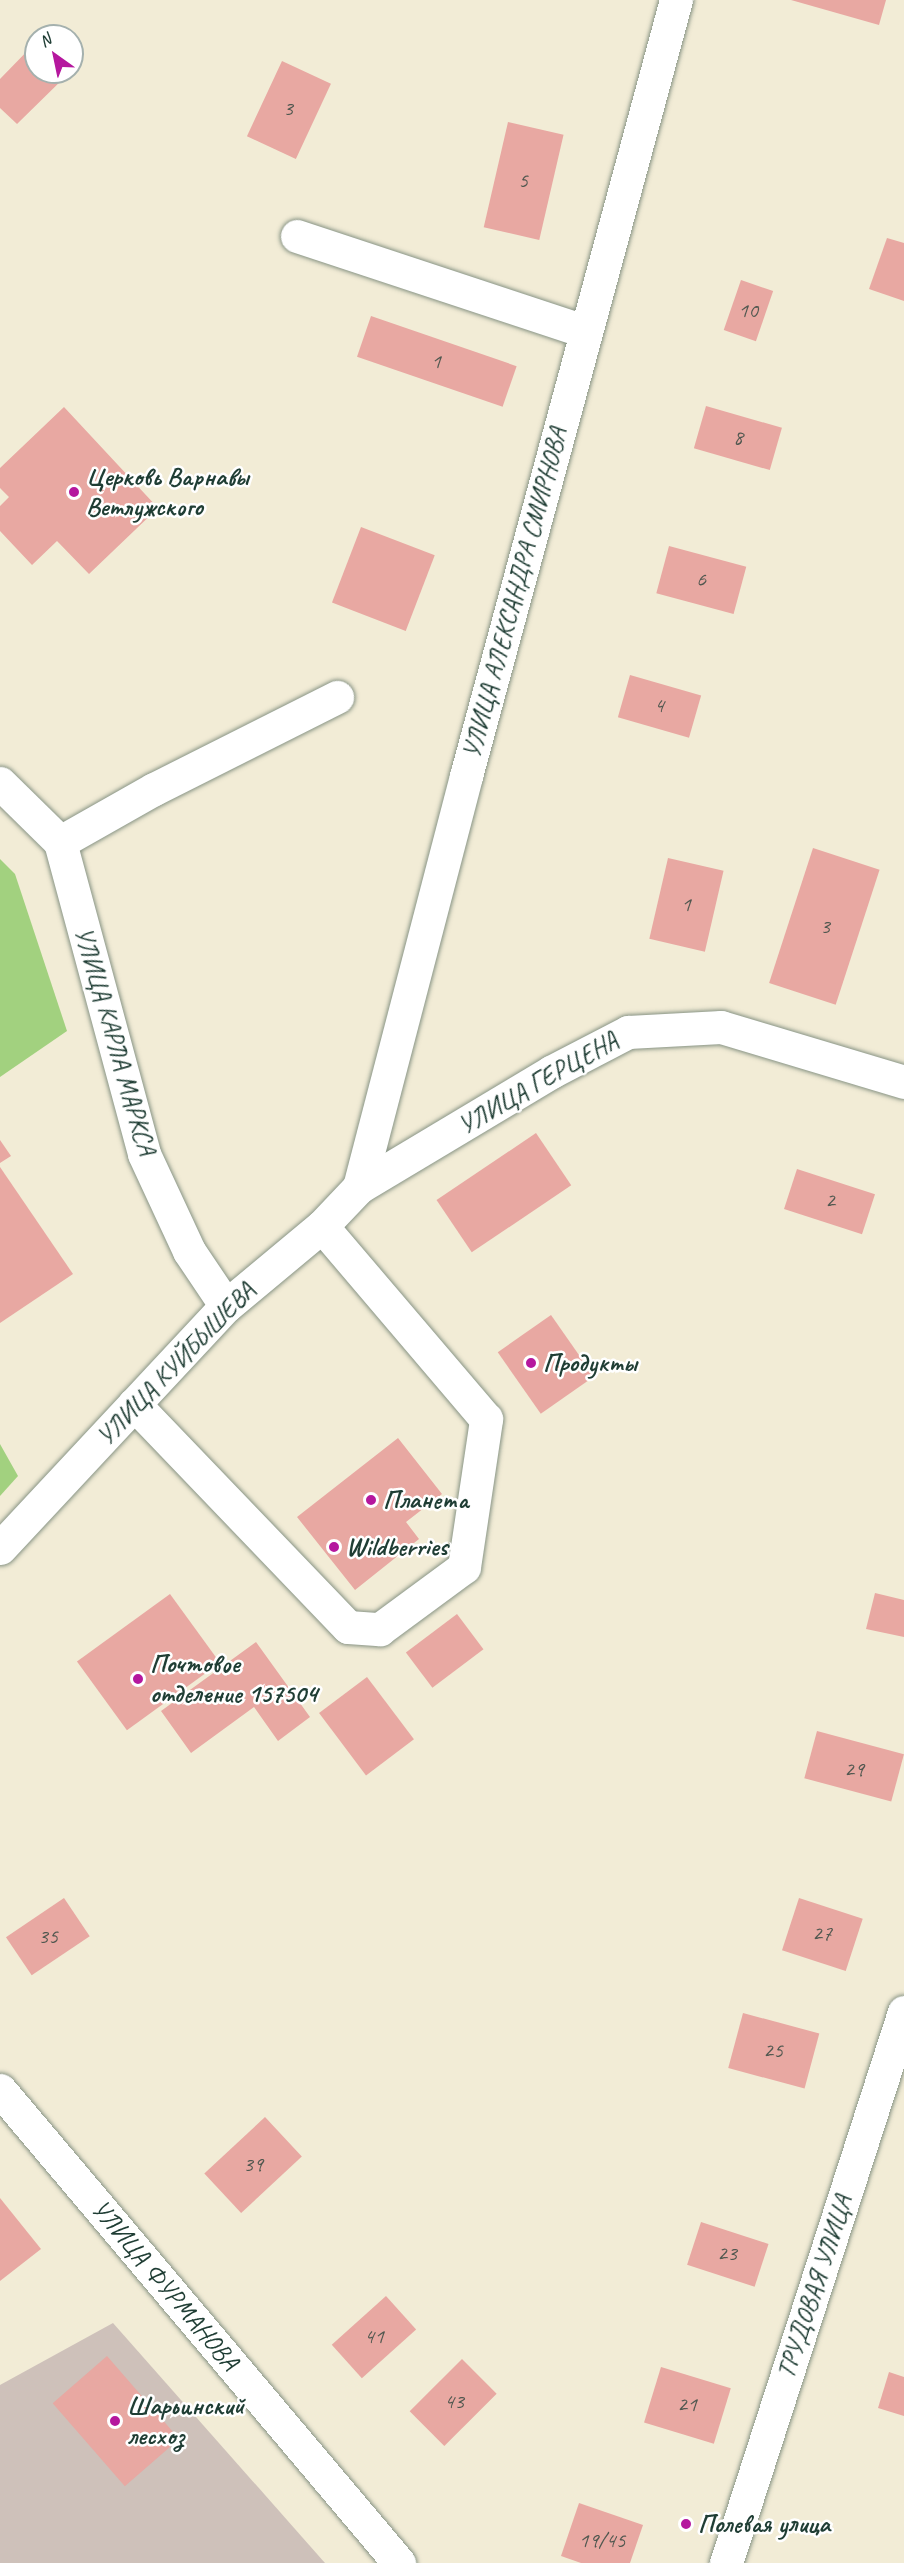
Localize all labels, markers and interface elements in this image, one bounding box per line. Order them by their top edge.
north arrow [24,24,84,84]
text: N [36,29,55,52]
house number: 3 [283,96,293,122]
house number: 5 [518,168,528,194]
house number: 10 [738,298,758,324]
house number: 1 [431,349,441,375]
street label: УЛИЦА АЛЕКСАНДРА СМИРНОВА [456,425,574,761]
house number: 8 [733,425,743,451]
place label: Церковь Варнавы Ветлужского [86,461,248,522]
marker: Церковь Варнавы Ветлужского [67,485,81,499]
house number: 6 [696,567,706,593]
house number: 4 [654,693,664,719]
house number: 1 [681,892,691,918]
house number: 3 [820,914,830,940]
street label: УЛИЦА КАРЛА МАРКСА [67,923,163,1159]
street label: УЛИЦА ГЕРЦЕНА [453,1025,623,1141]
house number: 2 [825,1188,835,1214]
street label: УЛИЦА КУЙБЫШЕВА [90,1276,262,1452]
place label: Продукты [543,1347,637,1379]
marker: Продукты [524,1356,538,1370]
place label: Планета [383,1484,468,1516]
marker: Планета [364,1493,378,1507]
place label: Wildberries [346,1531,448,1563]
marker: Wildberries [327,1540,341,1554]
place label: Почтовое отделение 157504 [150,1648,317,1709]
marker: Почтовое отделение 157504 [131,1672,145,1686]
house number: 29 [844,1757,864,1783]
house number: 27 [812,1921,832,1947]
house number: 35 [38,1924,58,1950]
house number: 25 [763,2038,783,2064]
house number: 39 [243,2152,263,2178]
street label: ТРУДОВАЯ УЛИЦА [771,2191,859,2383]
street label: УЛИЦА ФУРМАНОВА [86,2195,244,2375]
house number: 23 [717,2241,737,2267]
house number: 41 [364,2324,384,2350]
house number: 43 [444,2389,464,2415]
place label: Шарьинский лесхоз [127,2390,244,2452]
house number: 21 [677,2392,697,2418]
marker: Шарьинский лесхоз [108,2414,122,2428]
place label: Полевая улица [698,2508,831,2540]
marker: Полевая улица [679,2517,693,2531]
house number: 19/45 [579,2528,625,2554]

